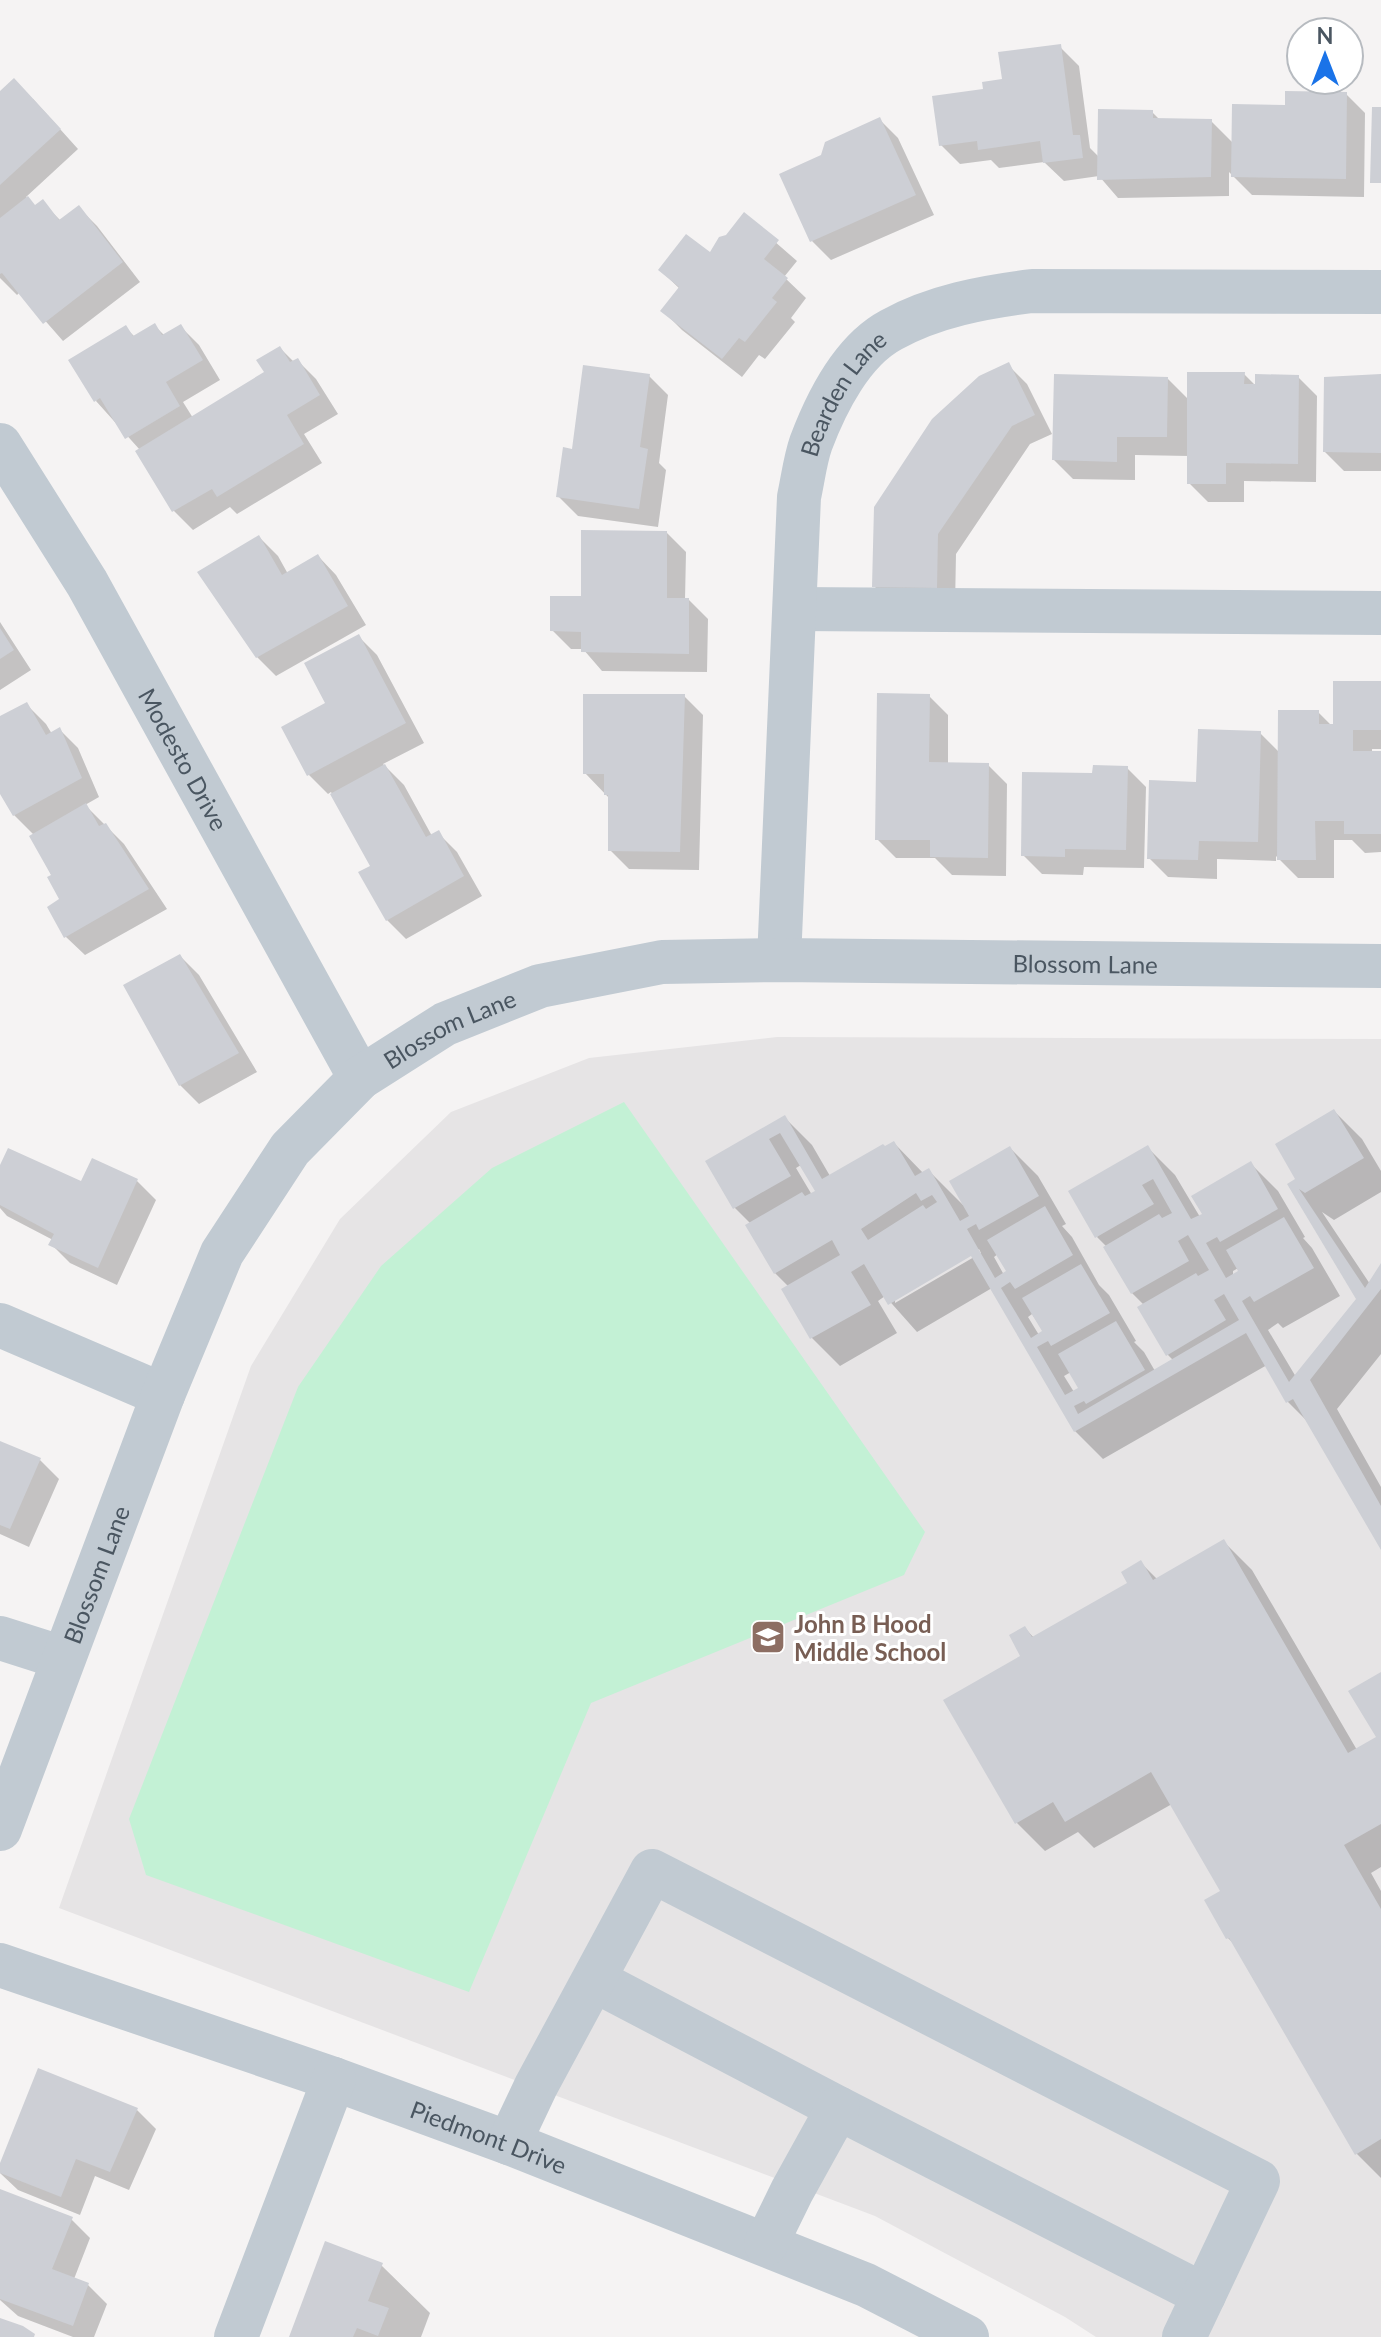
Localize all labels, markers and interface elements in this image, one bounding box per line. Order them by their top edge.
north arrow [1285,16,1365,96]
text: N [1317,22,1333,49]
street label: Bearden Lane [793,323,891,460]
street label: Modesto Drive [133,683,235,835]
street label: Blossom Lane [1013,948,1158,978]
street label: Blossom Lane [378,983,520,1074]
street label: Blossom Lane [57,1501,135,1647]
place label: John B Hood Middle School [794,1609,946,1666]
school or university icon: John B Hood Middle School [749,1618,787,1656]
street label: Piedmont Drive [407,2094,571,2179]

